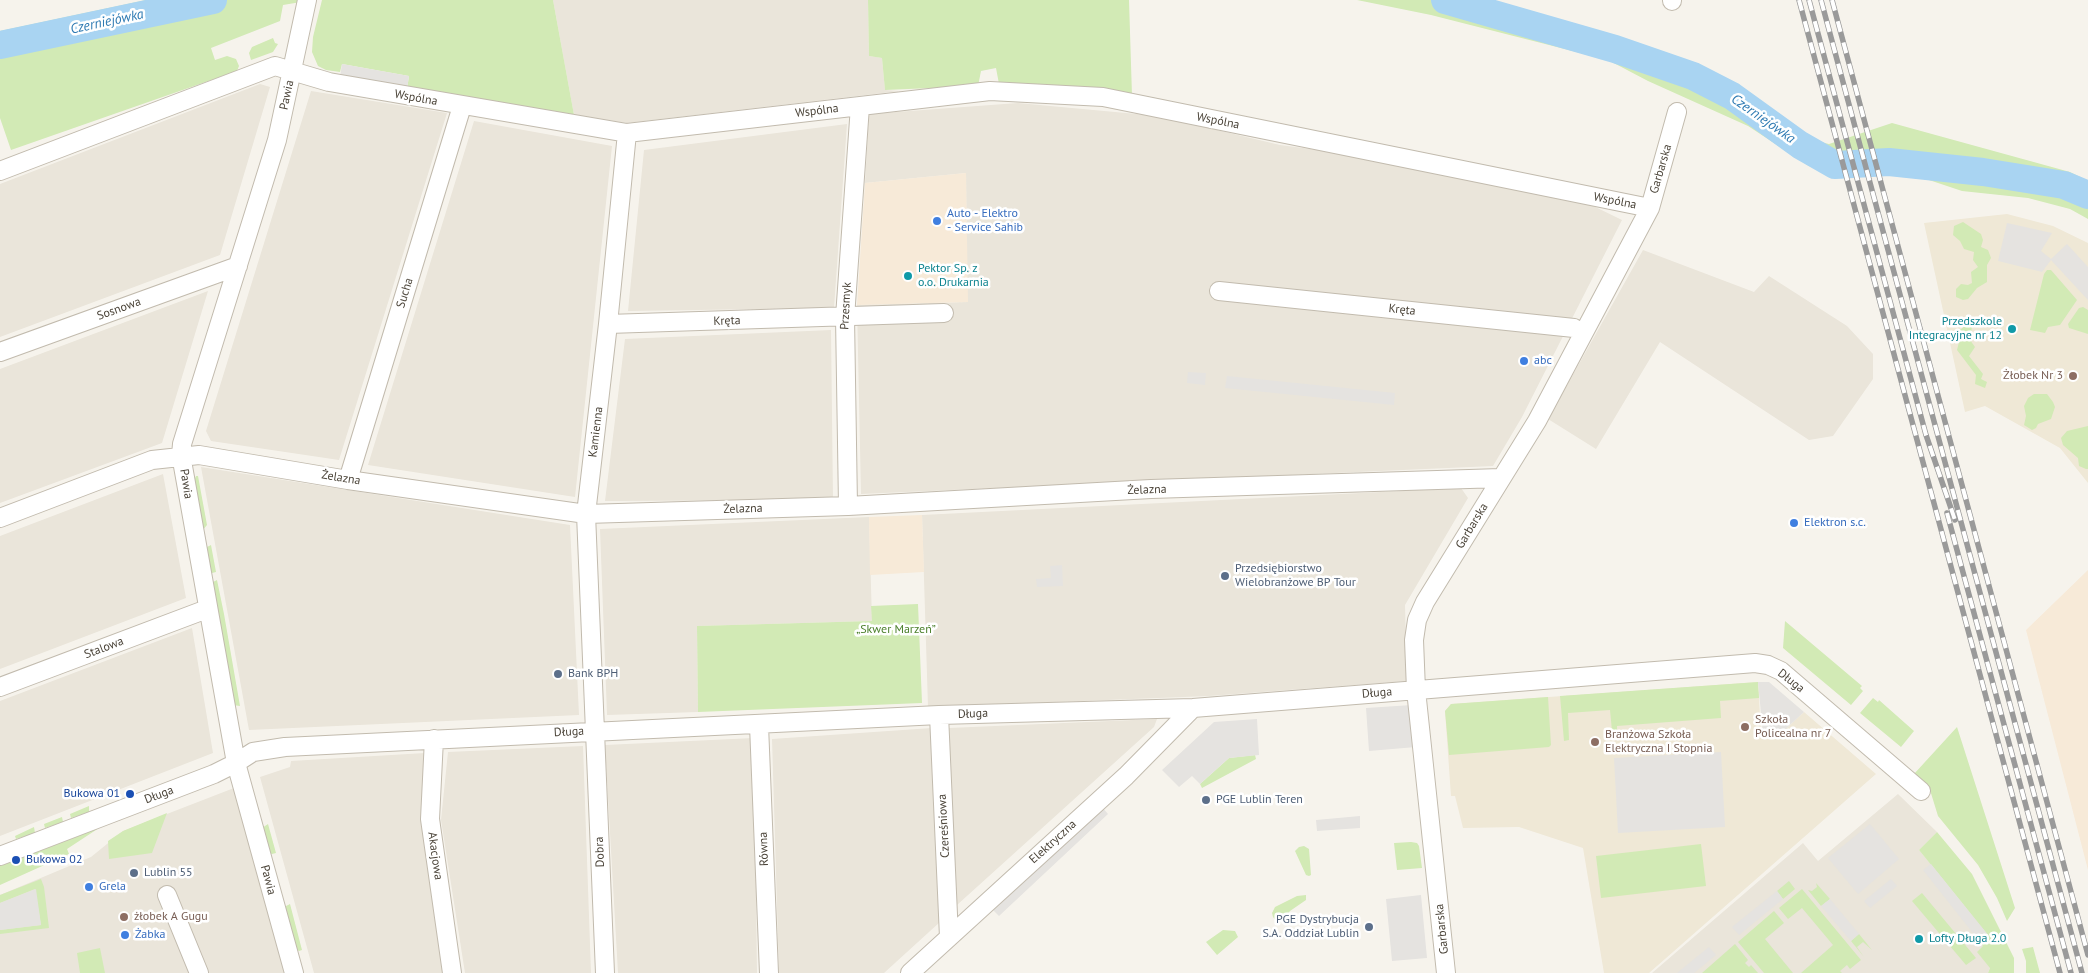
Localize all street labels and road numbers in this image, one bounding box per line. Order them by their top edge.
street label: Pawia [277,79,297,111]
street label: Wspólna [393,87,439,109]
street label: Wspólna [795,101,839,121]
street label: Wspólna [1195,110,1241,132]
street label: Garbarska [1647,143,1675,195]
street label: Wspólna [1592,190,1638,212]
street label: Sucha [394,276,416,310]
street label: Przesmyk [838,282,854,330]
street label: Sosnowa [95,294,143,324]
street label: Kręta [1388,301,1416,319]
street label: Kręta [713,313,741,329]
street label: Kamienna [586,406,606,458]
street label: Pawia [177,468,195,500]
street label: Żelazna [320,468,362,488]
street label: Żelazna [1127,482,1167,498]
street label: Żelazna [723,501,763,517]
street label: Garbarska [1453,501,1491,551]
street label: Stalowa [82,634,126,662]
street label: Długa [1775,666,1807,696]
street label: Długa [1361,685,1393,701]
street label: Długa [958,706,988,722]
street label: Długa [554,724,584,740]
street label: Długa [142,783,176,807]
street label: Czereśniowa [935,794,953,858]
street label: Elektryczna [1026,817,1080,867]
street label: Akacjowa [425,831,445,881]
street label: Równa [756,832,772,866]
street label: Dobra [592,836,608,868]
street label: Pawia [257,864,279,896]
street label: Garbarska [1432,903,1452,955]

